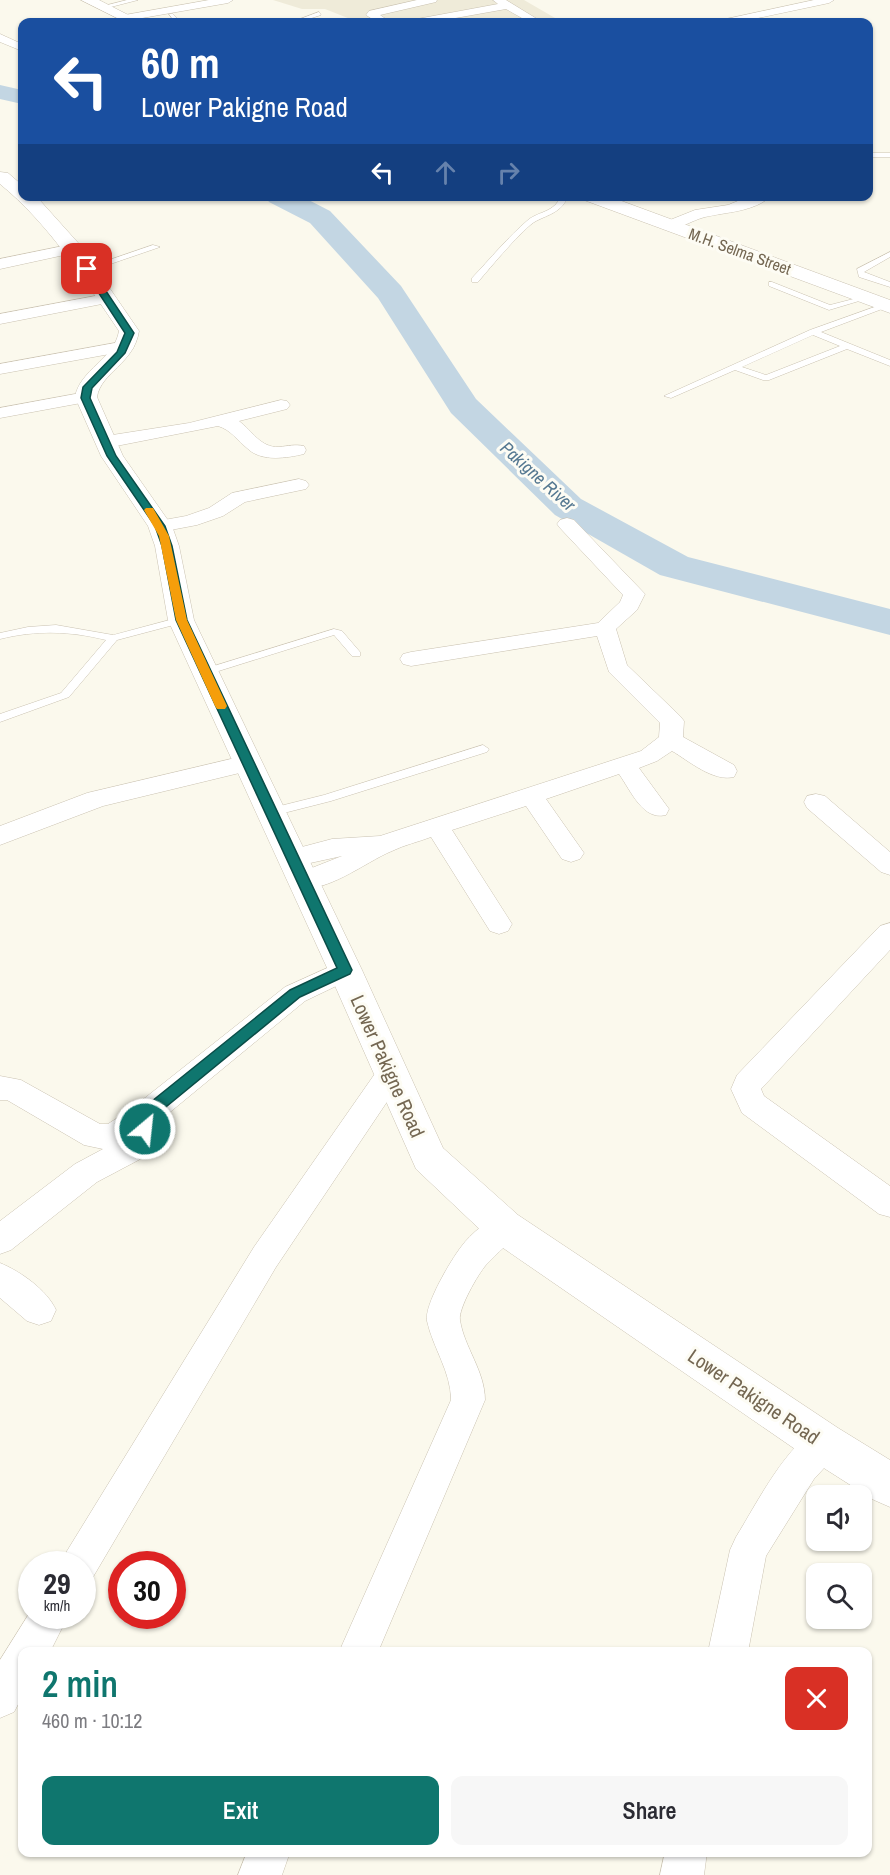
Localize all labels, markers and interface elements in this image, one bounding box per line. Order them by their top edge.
text: 60 m [141,35,220,91]
icon: left [42,42,120,120]
text: Lower Pakigne Road [141,89,348,125]
icon: left [366,156,399,189]
icon: ahead [429,156,462,189]
icon: right [492,156,525,189]
street label: M.H. Selma Street [686,222,794,280]
pin [61,243,112,294]
icon: arrive [70,252,103,285]
water label: Pakigne River [495,435,582,517]
street label: Lower Pakigne Road [345,991,431,1141]
position arrow [113,1097,177,1161]
street label: Lower Pakigne Road [683,1342,825,1450]
map controls [806,1485,872,1629]
button: sound [806,1485,872,1551]
speed limit sign: 30 [108,1551,186,1629]
text: 29 [43,1563,71,1603]
button: search [806,1563,872,1629]
text: km/h [44,1595,70,1616]
text: 2 min [42,1660,118,1708]
button: close [785,1667,848,1730]
text: 460 m · 10:12 [42,1707,142,1734]
button: Exit [42,1776,439,1845]
button: Share [451,1776,848,1845]

